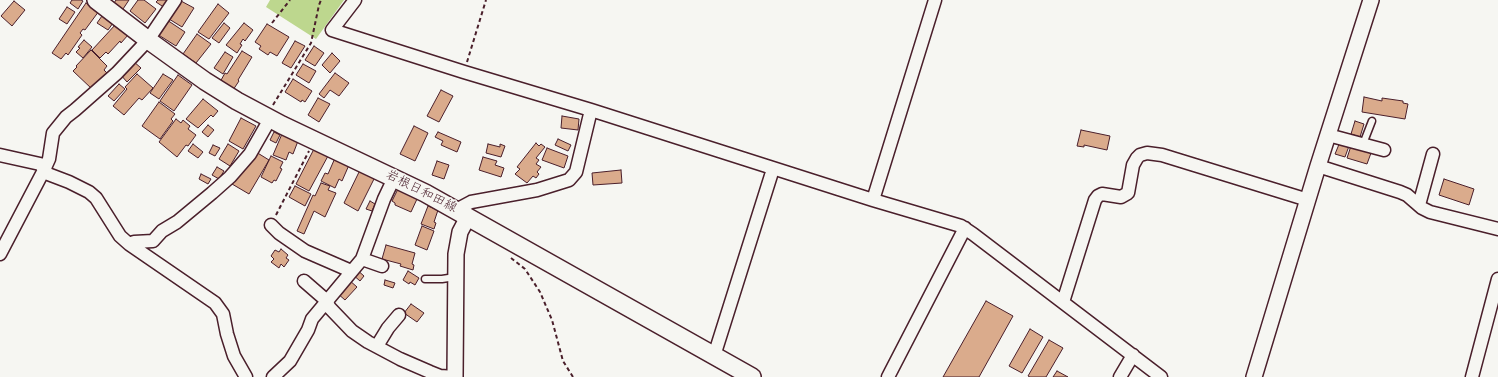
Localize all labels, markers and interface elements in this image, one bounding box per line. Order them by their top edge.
street label: 岩根日和田線 [383,167,459,217]

